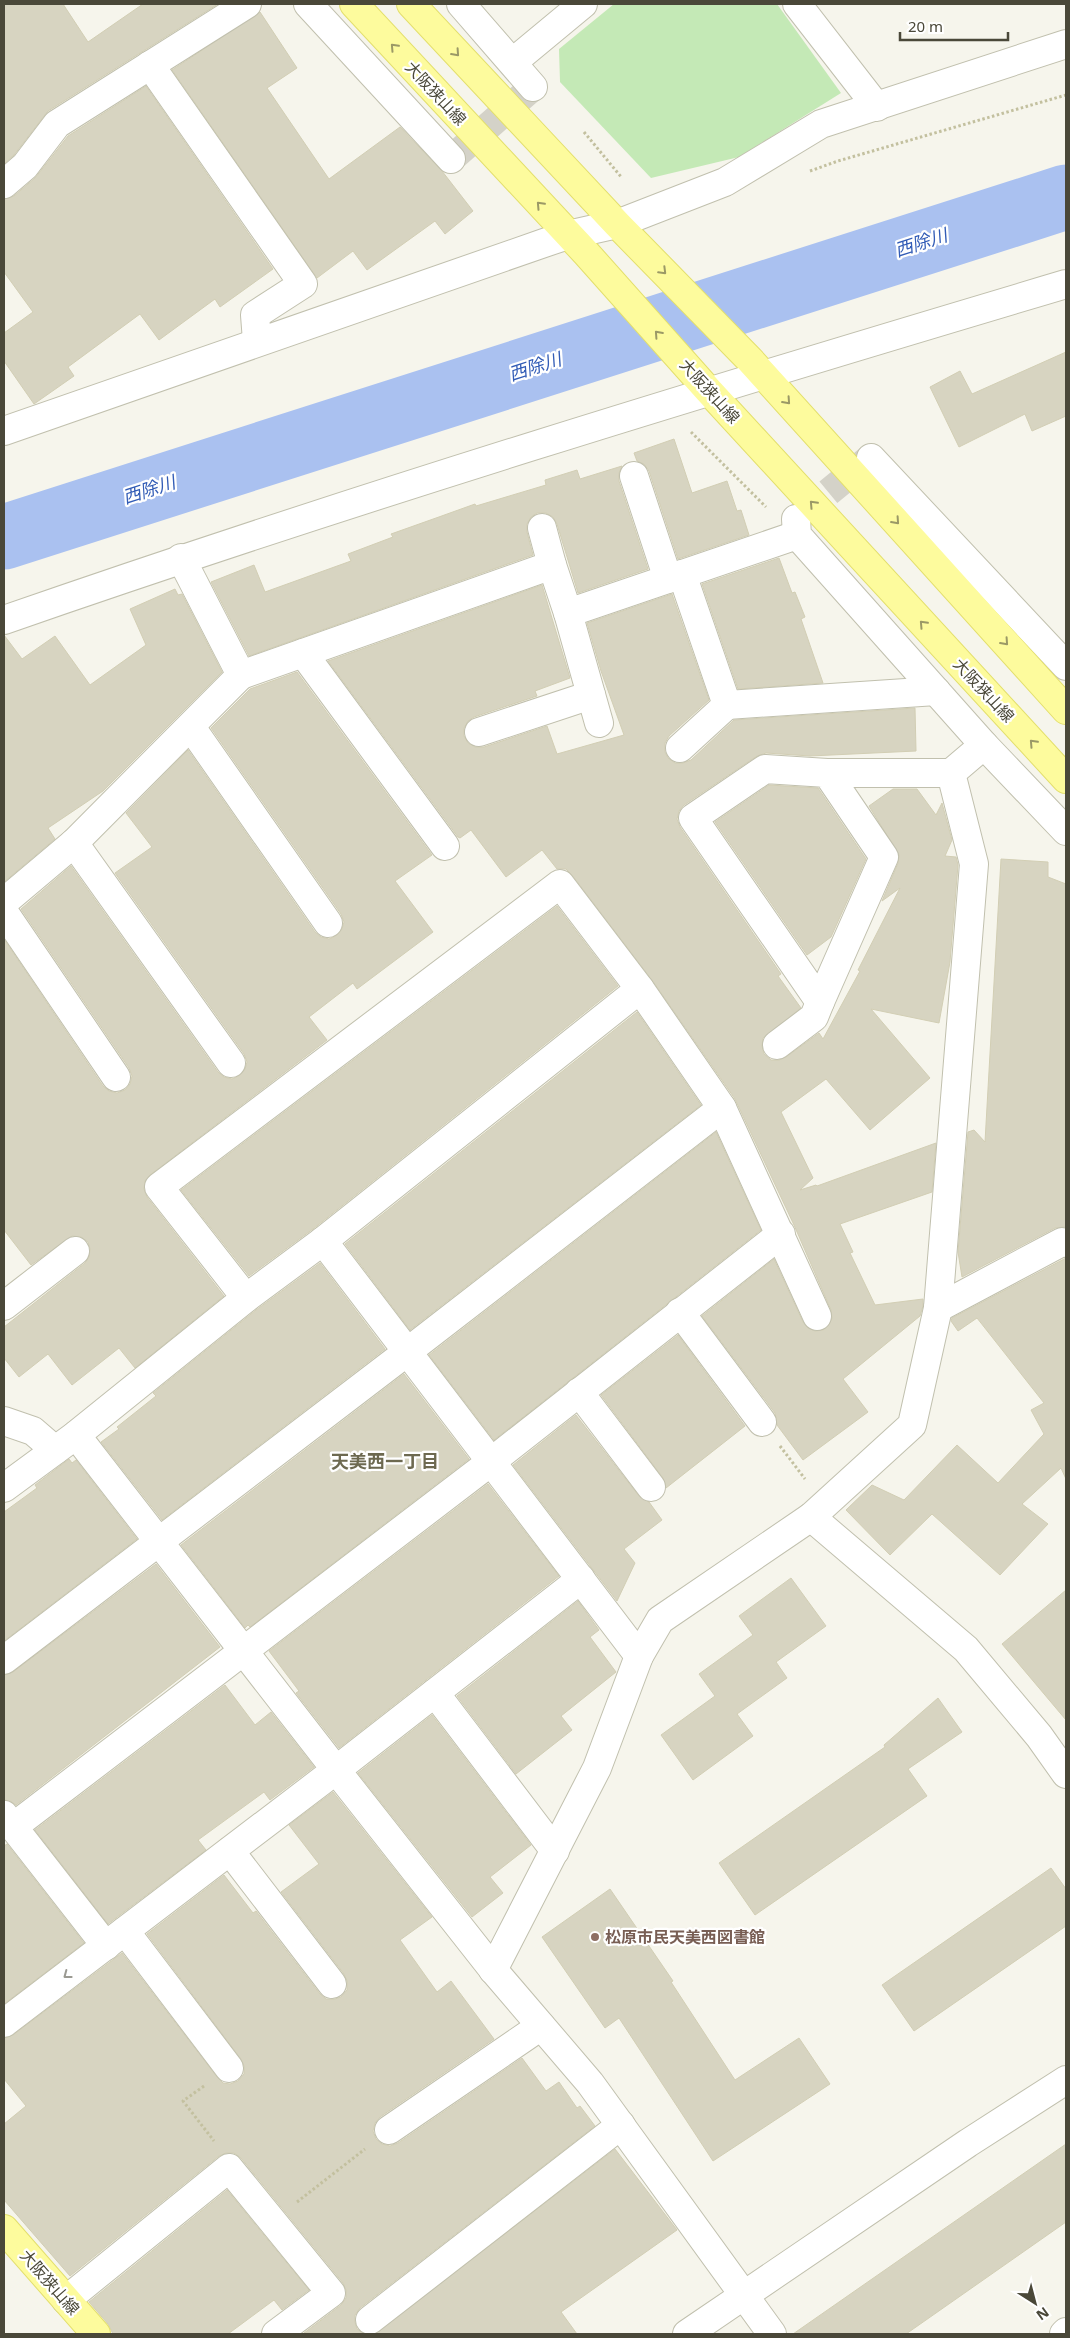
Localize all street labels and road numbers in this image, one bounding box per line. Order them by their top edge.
street label: 大阪狭山線 [401,56,471,130]
street label: 大阪狭山線 [675,354,745,428]
street label: 大阪狭山線 [949,653,1019,727]
street label: 大阪狭山線 [15,2245,85,2319]

